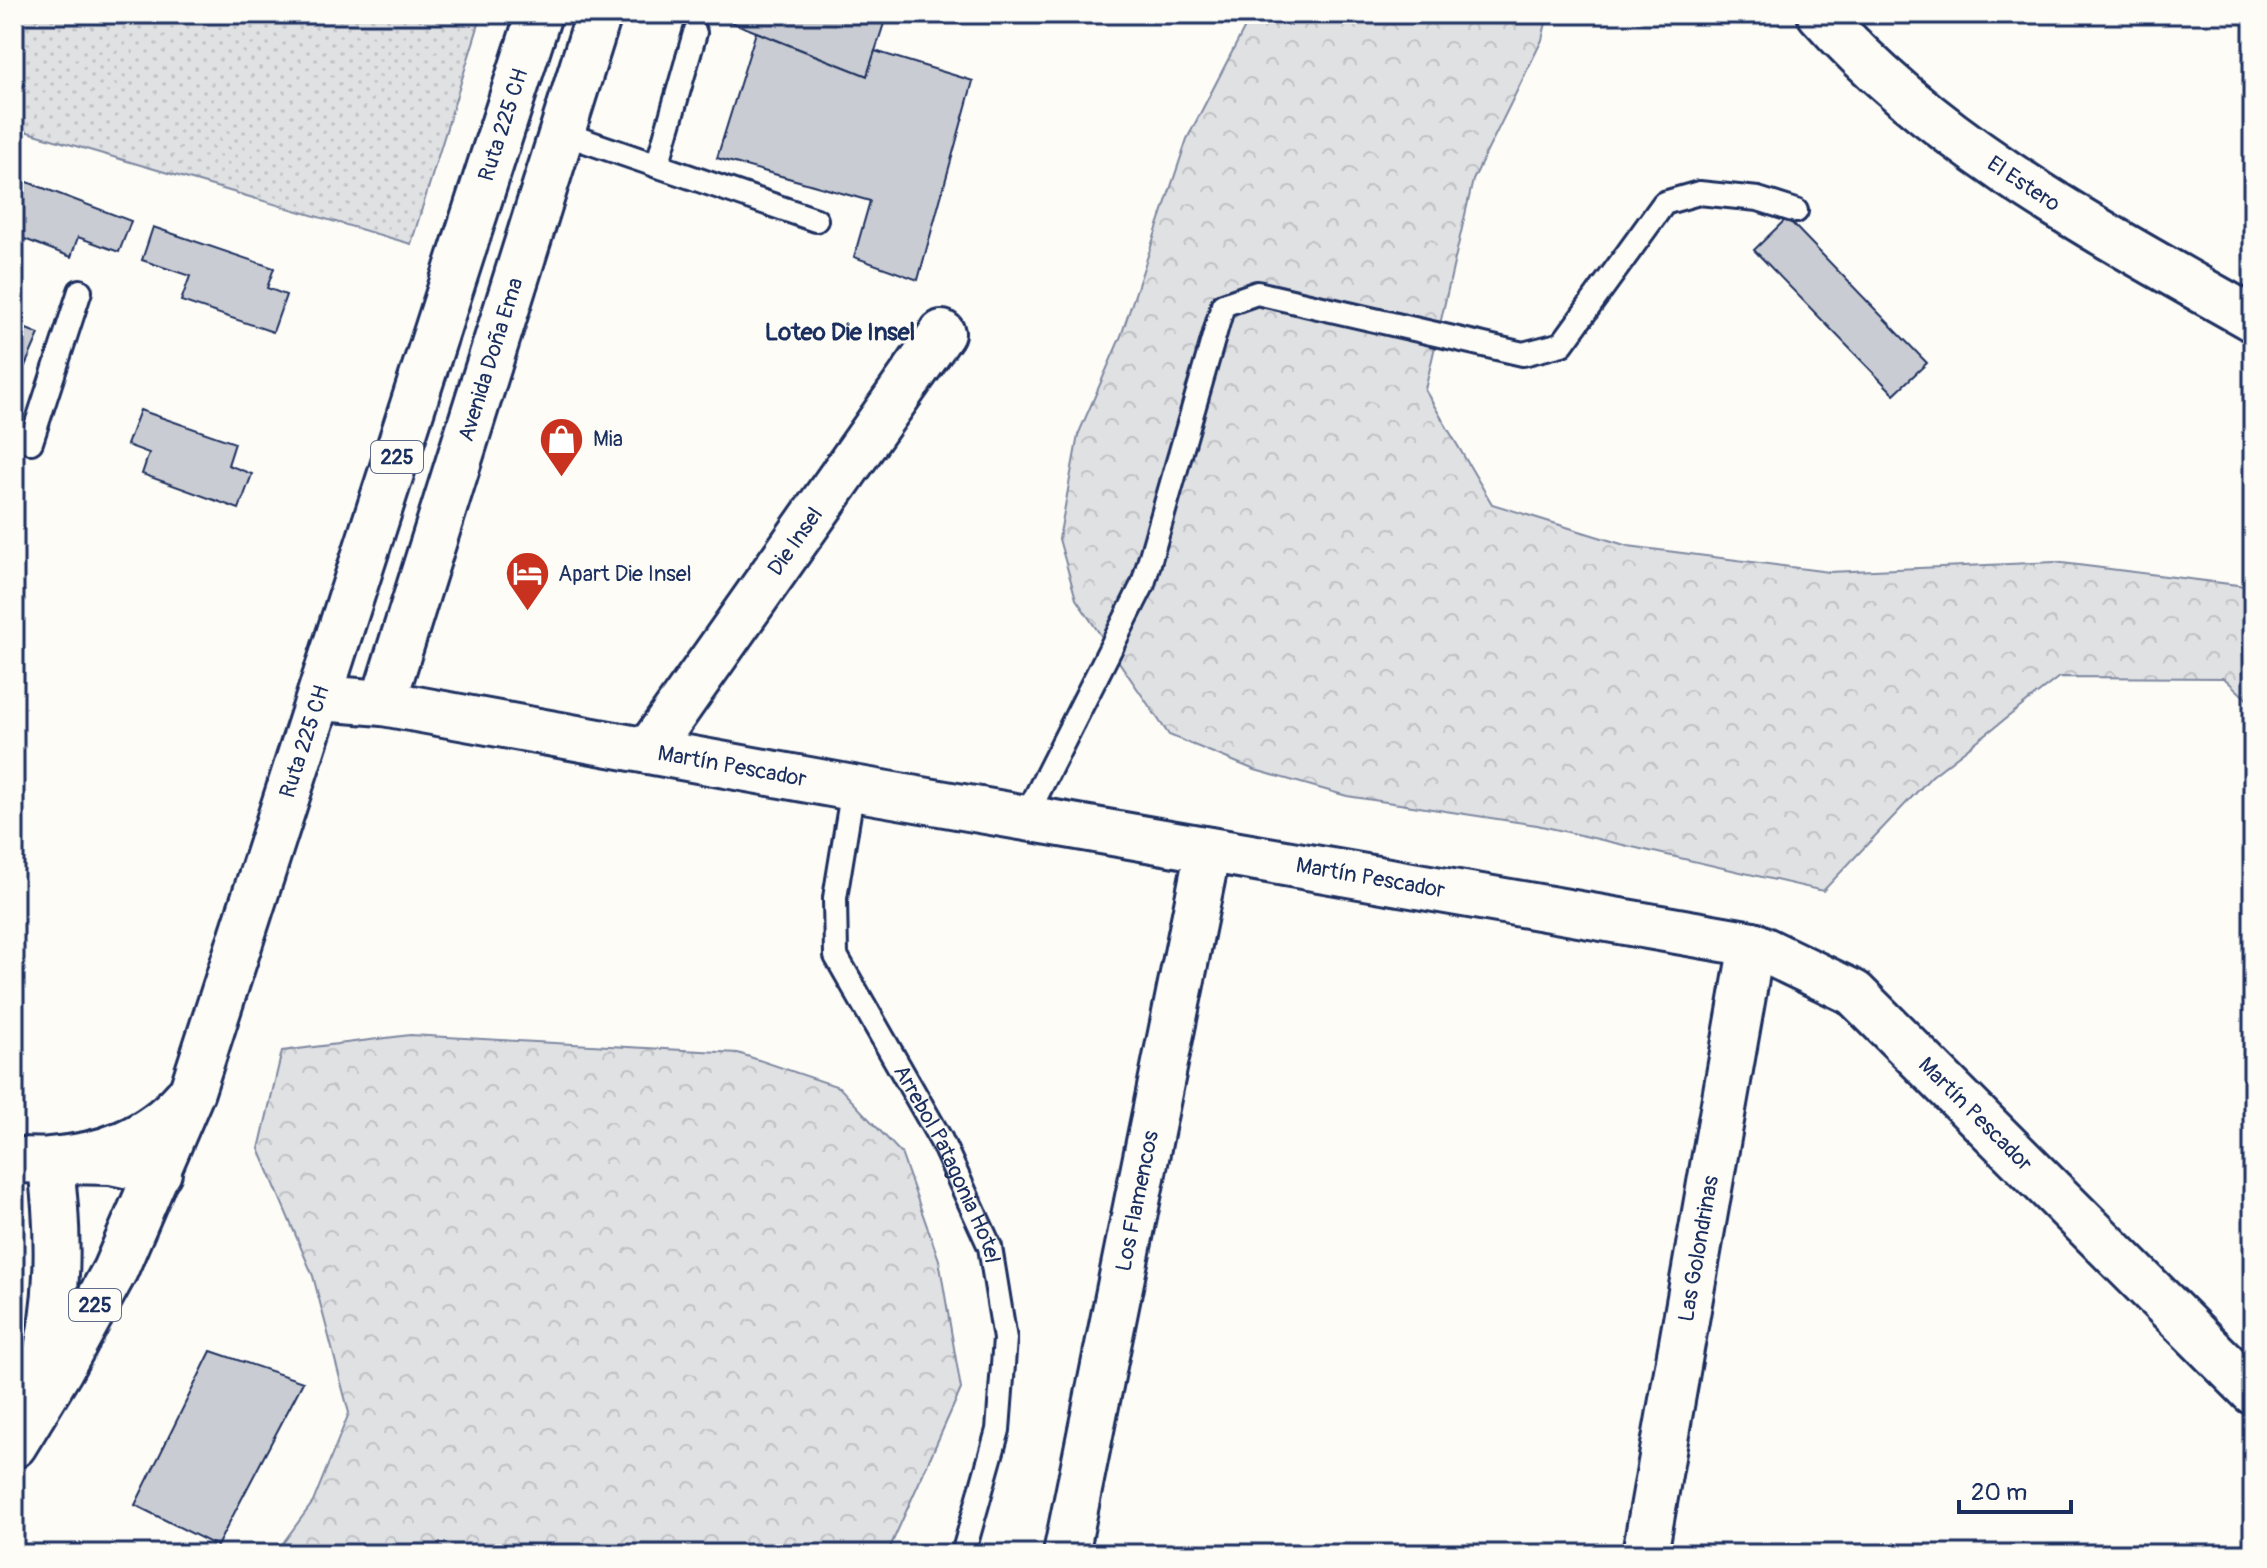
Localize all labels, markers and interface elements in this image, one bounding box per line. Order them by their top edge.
street label: Ruta 225 CH [472,65,534,185]
street label: El Estero [1982,150,2066,218]
street label: Avenida Doña Ema [452,274,529,445]
district label: Loteo Die Insel [765,318,915,347]
shop icon: Mia [538,415,586,478]
place label: Mia [593,425,623,453]
road number: 225 [371,441,423,473]
street label: Die Insel [762,502,829,581]
hotel icon: Apart Die Insel [503,550,551,613]
place label: Apart Die Insel [558,560,692,588]
street label: Ruta 225 CH [273,682,336,801]
street label: Martín Pescador [656,739,809,793]
street label: Martín Pescador [1294,851,1447,904]
street label: Martín Pescador [1912,1051,2039,1178]
street label: Arrebol Patagonia Hotel [887,1060,1006,1265]
street label: Los Flamencos [1109,1128,1165,1274]
street label: Las Golondrinas [1672,1173,1725,1324]
road number: 225 [69,1289,121,1321]
scale bar [1959,1464,2071,1514]
text: 20 m [1971,1478,2027,1507]

